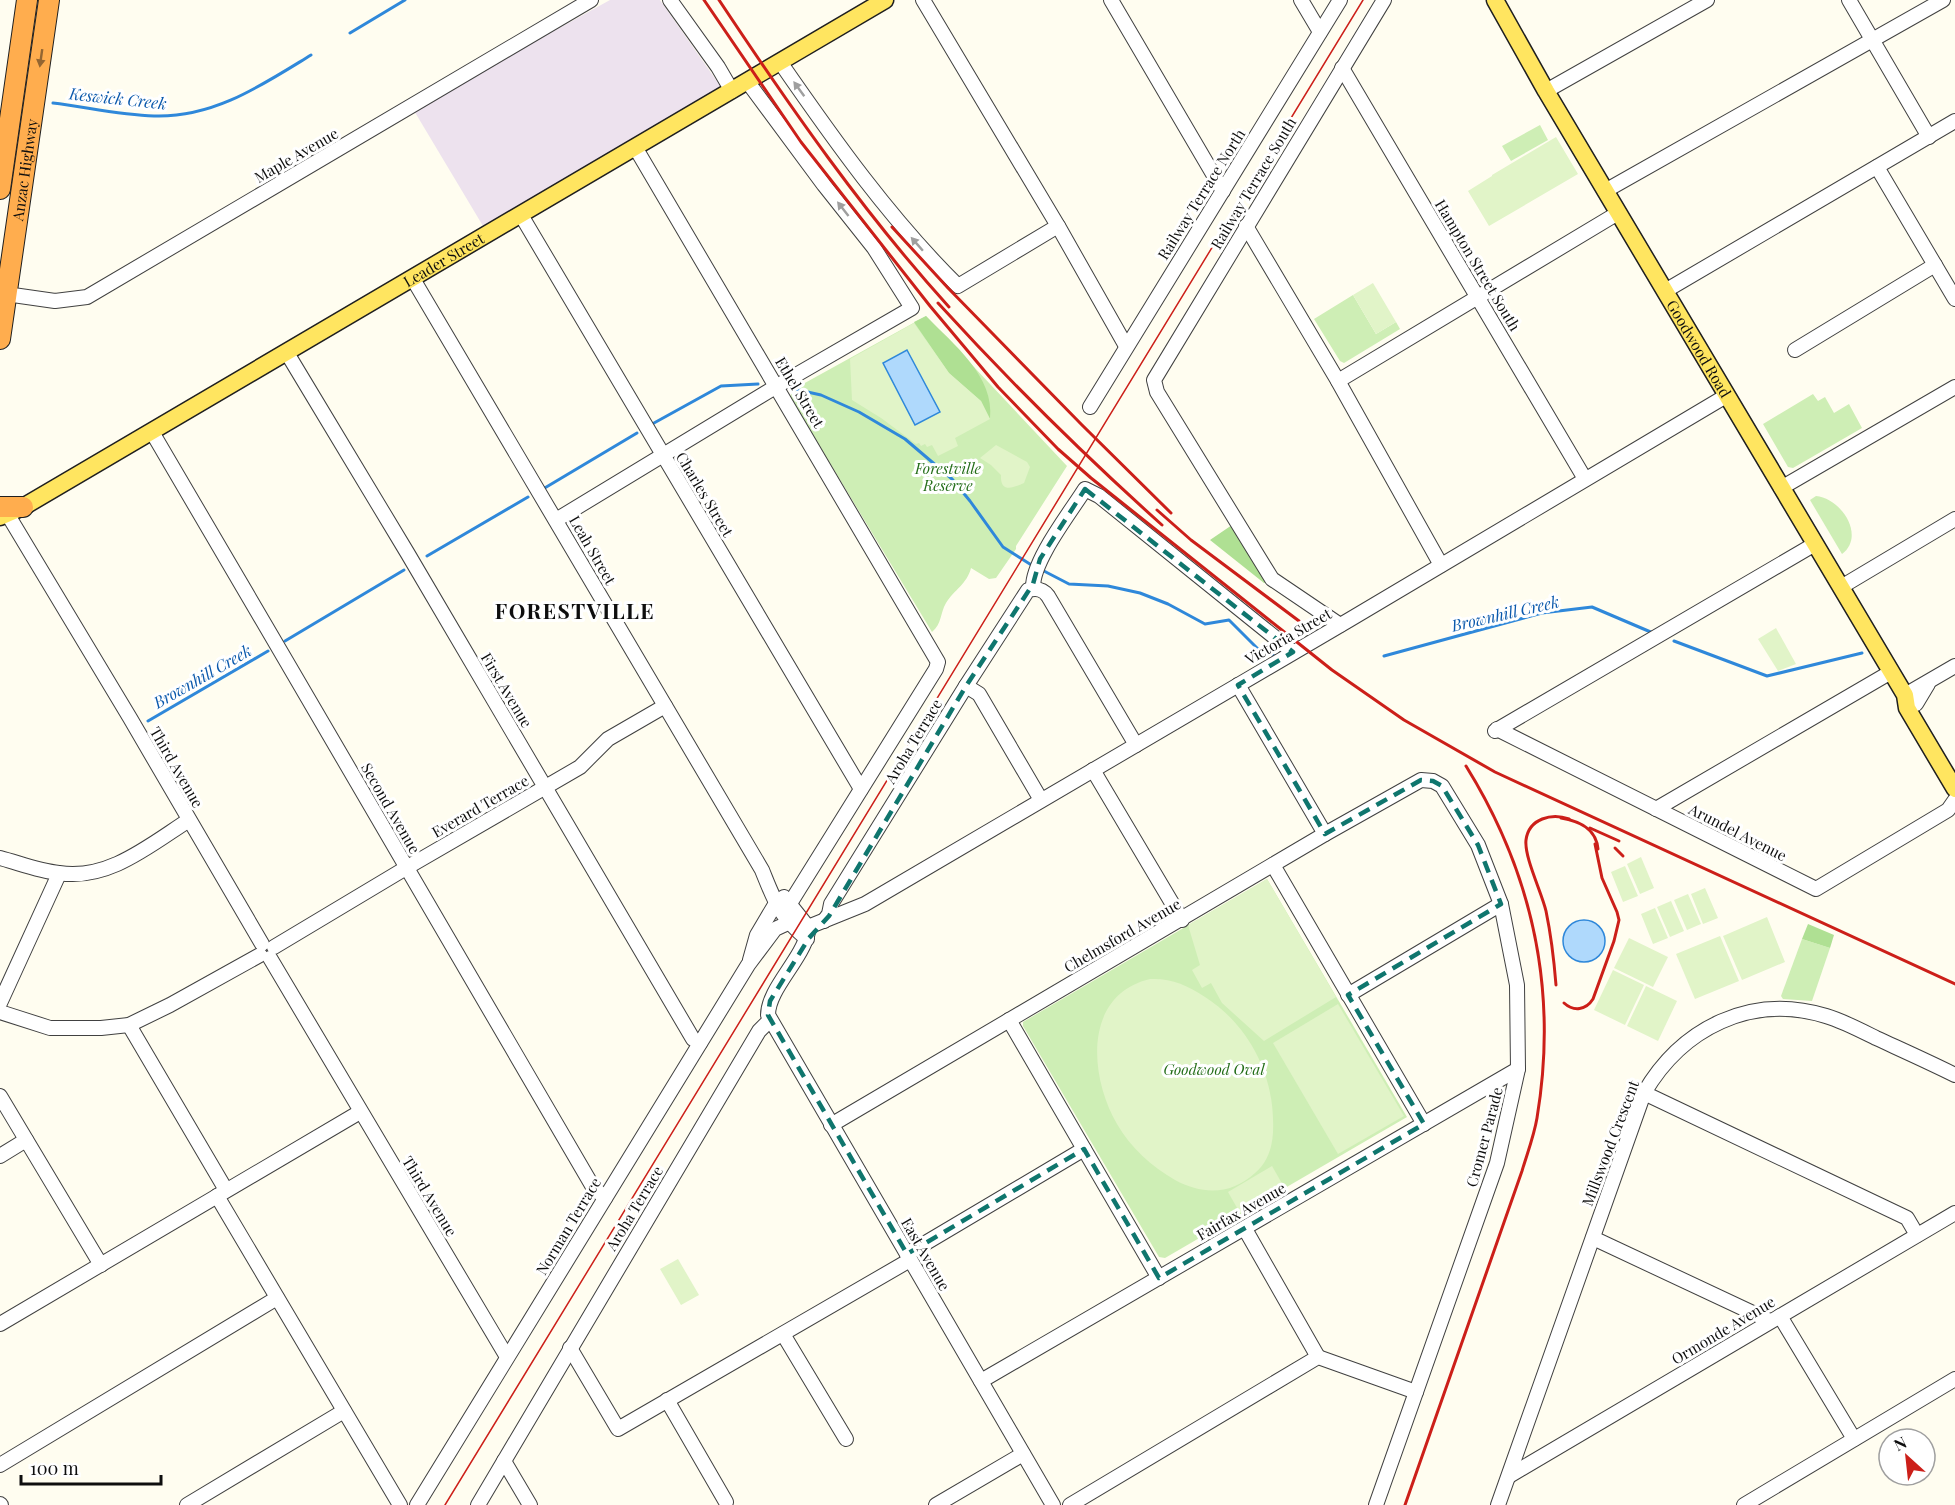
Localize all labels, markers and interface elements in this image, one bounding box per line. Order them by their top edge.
one-way arrow [36,49,45,68]
one-way arrow [793,81,805,97]
water label: Keswick Creek [67,82,168,114]
street label: Railway Terrace South [1206,113,1300,252]
street label: Anzac Highway [7,117,42,223]
street label: Maple Avenue [250,123,342,187]
street label: Railway Terrace North [1153,125,1249,263]
street label: Hampton Street South [1431,196,1525,335]
one-way arrow [836,201,849,217]
street label: Leader Street [399,228,488,291]
one-way arrow [911,237,924,252]
street label: Goodwood Road [1662,296,1736,401]
street label: Ethel Street [771,353,829,432]
street label: Charles Street [672,448,739,541]
park label: Forestville Reserve [914,458,982,495]
street label: Leah Street [565,512,621,589]
water label: Brownhill Creek [1448,590,1561,636]
district label: FORESTVILLE [495,596,655,624]
street label: Victoria Street [1240,603,1335,669]
water label: Brownhill Creek [148,639,255,713]
street label: First Avenue [477,649,537,731]
street label: Aroha Terrace [879,695,946,788]
street label: Third Avenue [146,723,208,811]
street label: Second Avenue [357,759,425,857]
street label: Everard Terrace [428,770,532,842]
street label: Arundel Avenue [1685,798,1790,865]
street label: Chelmsford Avenue [1060,893,1184,977]
park label: Goodwood Oval [1163,1059,1265,1079]
street label: Millswood Crescent [1577,1077,1643,1209]
street label: Cromer Parade [1461,1085,1507,1189]
street label: Third Avenue [398,1152,462,1240]
street label: Aroha Terrace [600,1162,667,1255]
street label: Norman Terrace [531,1174,605,1278]
street label: Fairfax Avenue [1193,1177,1289,1245]
street label: East Avenue [897,1214,955,1294]
street label: Ormonde Avenue [1668,1291,1778,1369]
north arrow [1877,1427,1937,1487]
text: N [1890,1431,1910,1455]
scale bar [21,1448,160,1486]
text: 100 m [30,1456,79,1480]

